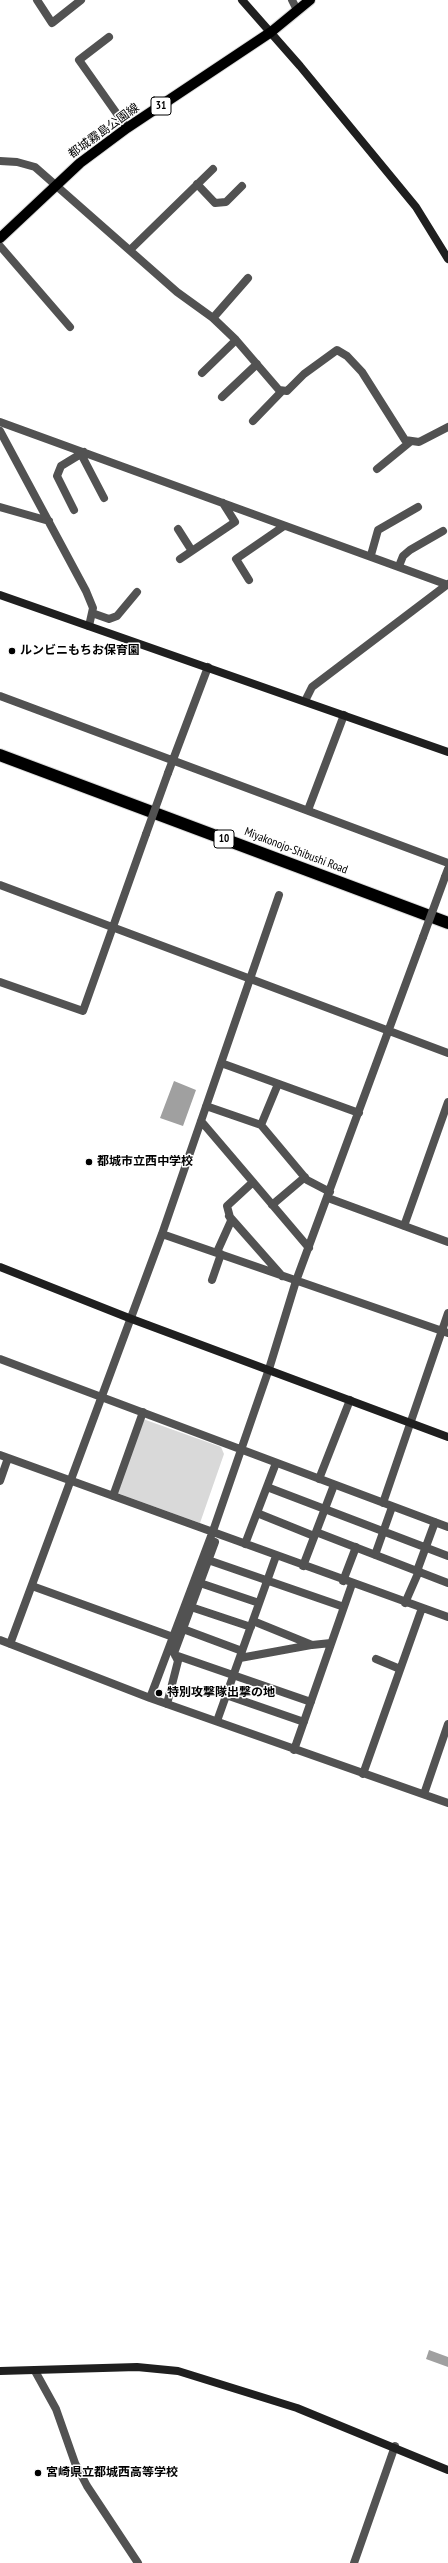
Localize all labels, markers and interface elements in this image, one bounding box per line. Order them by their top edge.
road number: 31 [151,97,171,115]
street label: 都城霧島公園線 [66,100,142,162]
place label: ルンビニもちお保育園 [20,644,140,658]
marker: ルンビニもちお保育園 [7,646,17,656]
street label: Miyakonojo-Shibushi Road [242,825,350,877]
road number: 10 [214,830,234,848]
place label: 都城市立西中学校 [97,1155,193,1169]
marker: 都城市立西中学校 [84,1157,94,1167]
place label: 特別攻撃隊出撃の地 [167,1686,275,1700]
marker: 特別攻撃隊出撃の地 [154,1688,164,1698]
place label: 宮崎県立都城西高等学校 [46,2466,178,2480]
marker: 宮崎県立都城西高等学校 [33,2468,43,2478]

